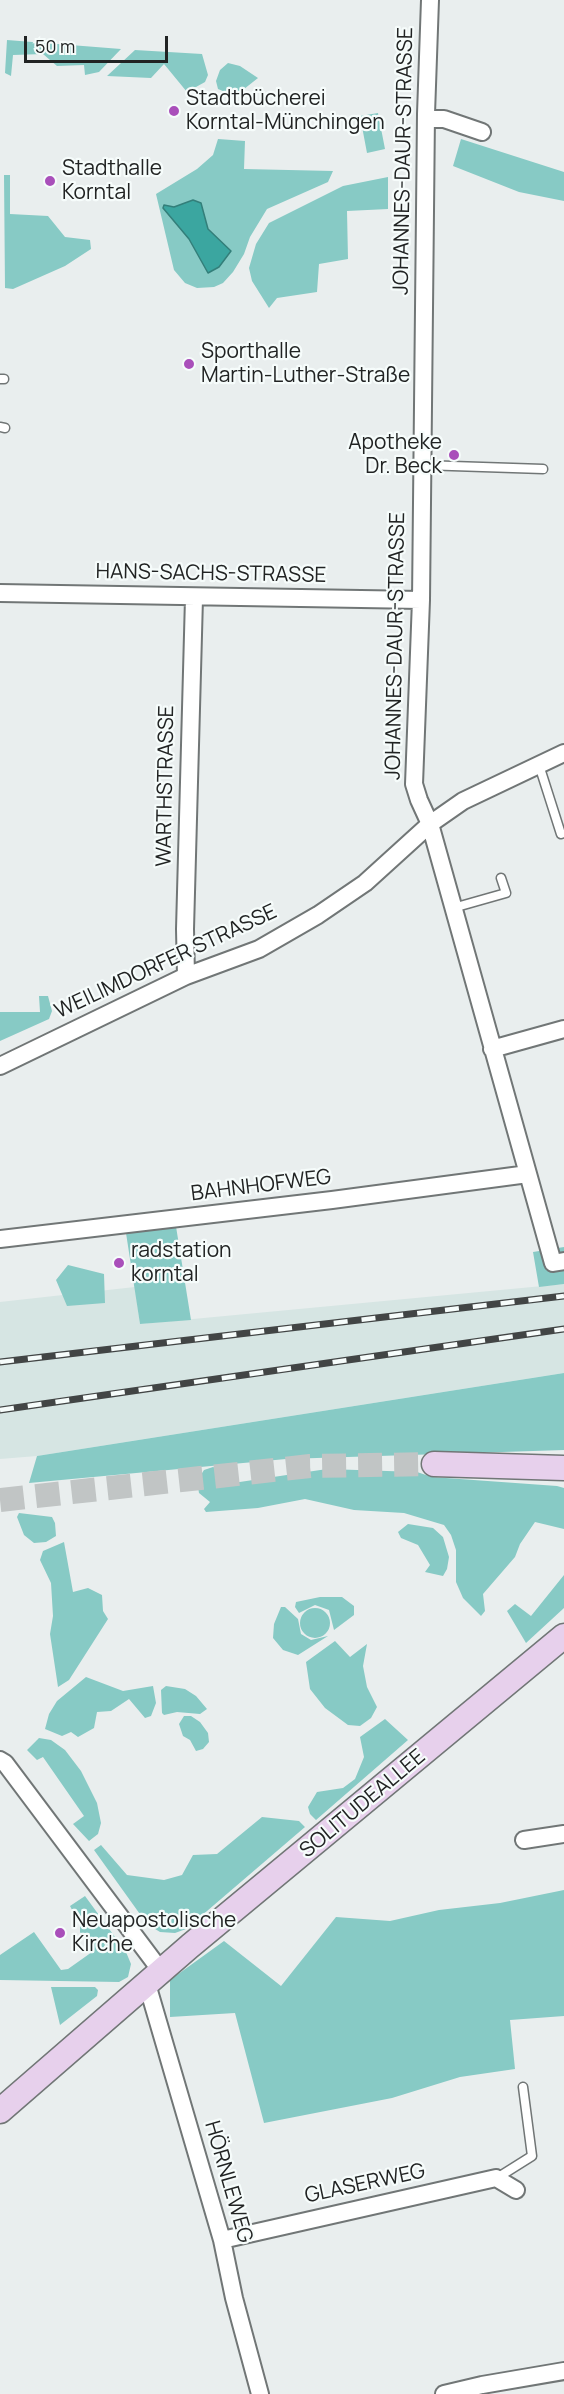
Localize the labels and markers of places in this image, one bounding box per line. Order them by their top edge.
place label: Stadtbücherei Korntal-Münchingen [186,86,385,136]
marker: Stadtbücherei Korntal-Münchingen [167,104,181,118]
place label: Stadthalle Korntal [62,156,162,206]
marker: Stadthalle Korntal [43,174,57,188]
place label: Sporthalle Martin-Luther-Straße [201,339,410,389]
marker: Sporthalle Martin-Luther-Straße [182,357,196,371]
place label: Apotheke Dr. Beck [348,430,442,480]
marker: Apotheke Dr. Beck [447,448,461,462]
place label: radstation korntal [131,1238,232,1288]
marker: radstation korntal [112,1256,126,1270]
place label: Neuapostolische Kirche [72,1908,236,1958]
marker: Neuapostolische Kirche [53,1926,67,1940]

